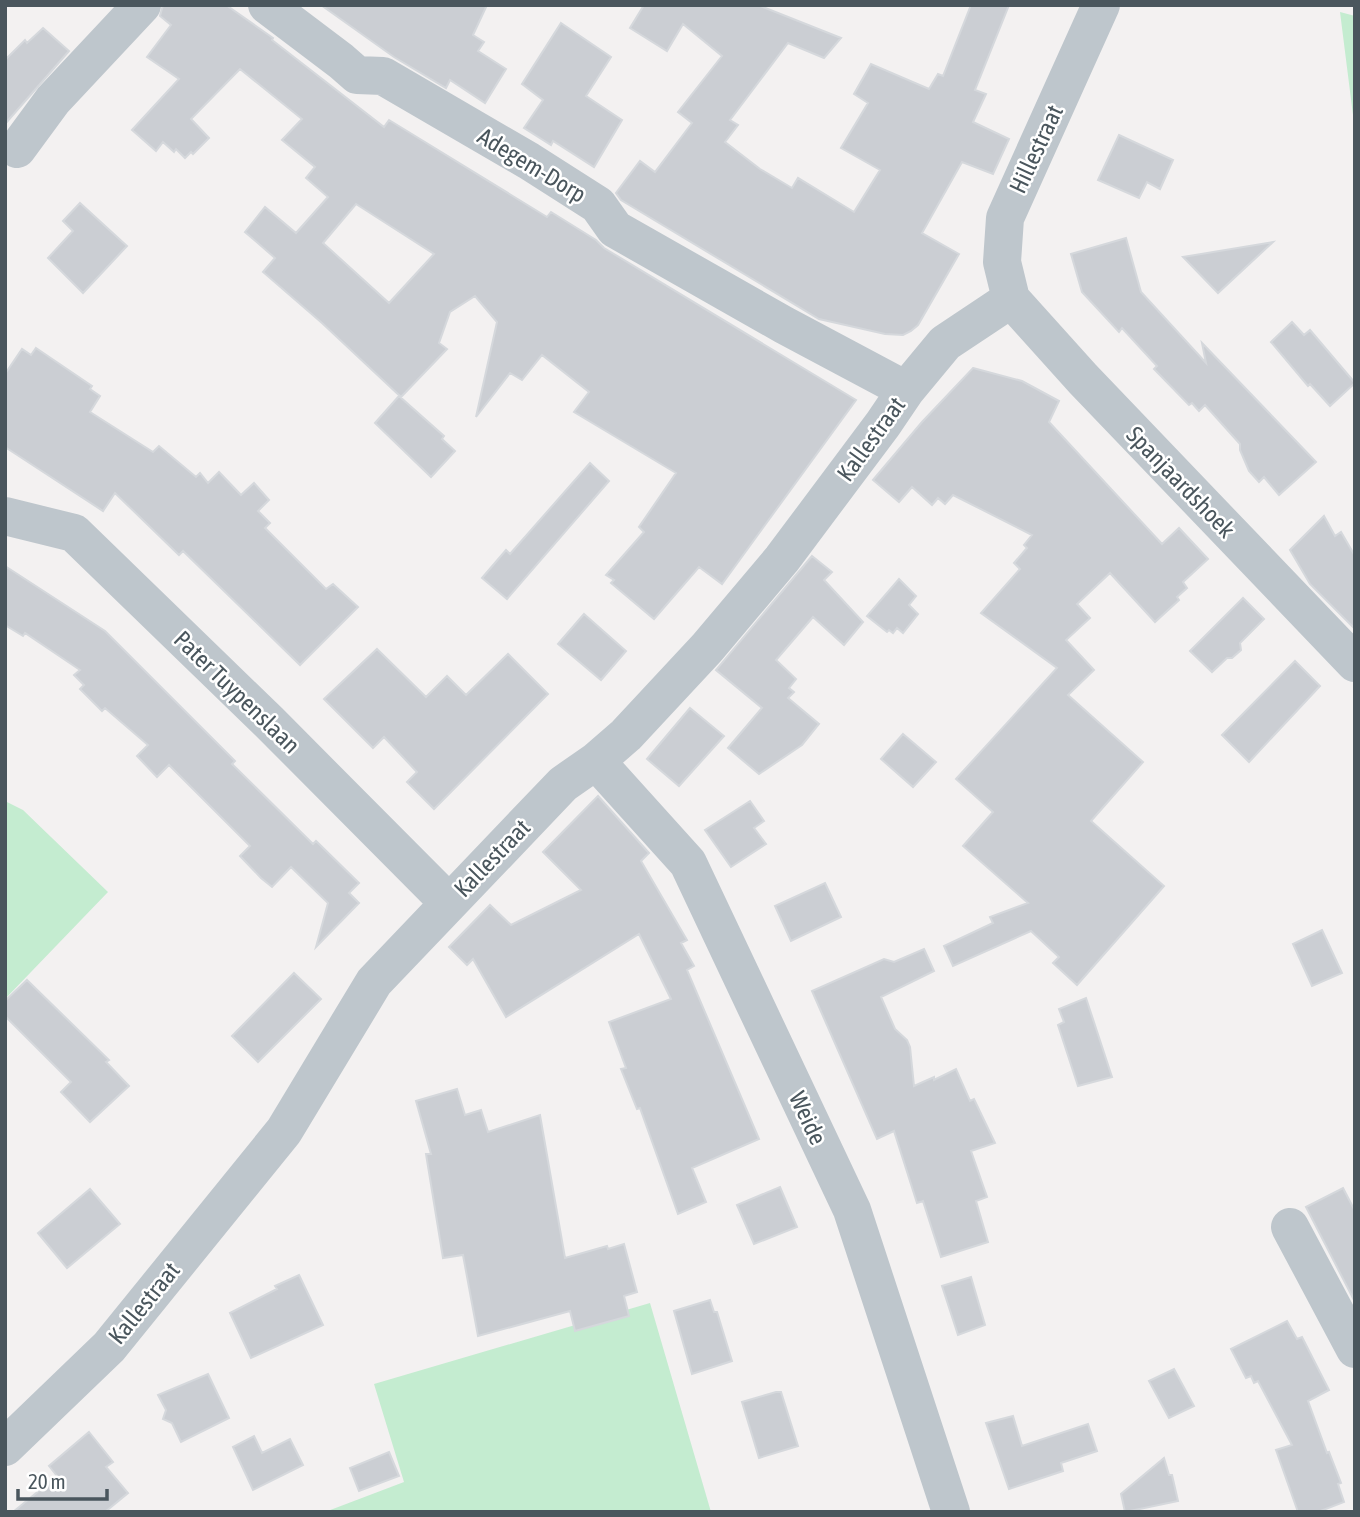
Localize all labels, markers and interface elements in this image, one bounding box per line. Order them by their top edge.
street label: Hillestraat [1004,101,1068,197]
street label: Adegem-Dorp [473,122,591,208]
street label: Kallestraat [832,392,910,486]
street label: Spanjaardshoek [1121,421,1241,543]
street label: Pater Tuypenslaan [169,625,305,759]
street label: Kallestraat [449,814,535,902]
street label: Weide [784,1087,832,1149]
street label: Kallestraat [103,1257,185,1349]
scale bar [18,1458,107,1502]
text: 20 m [28,1469,66,1493]

